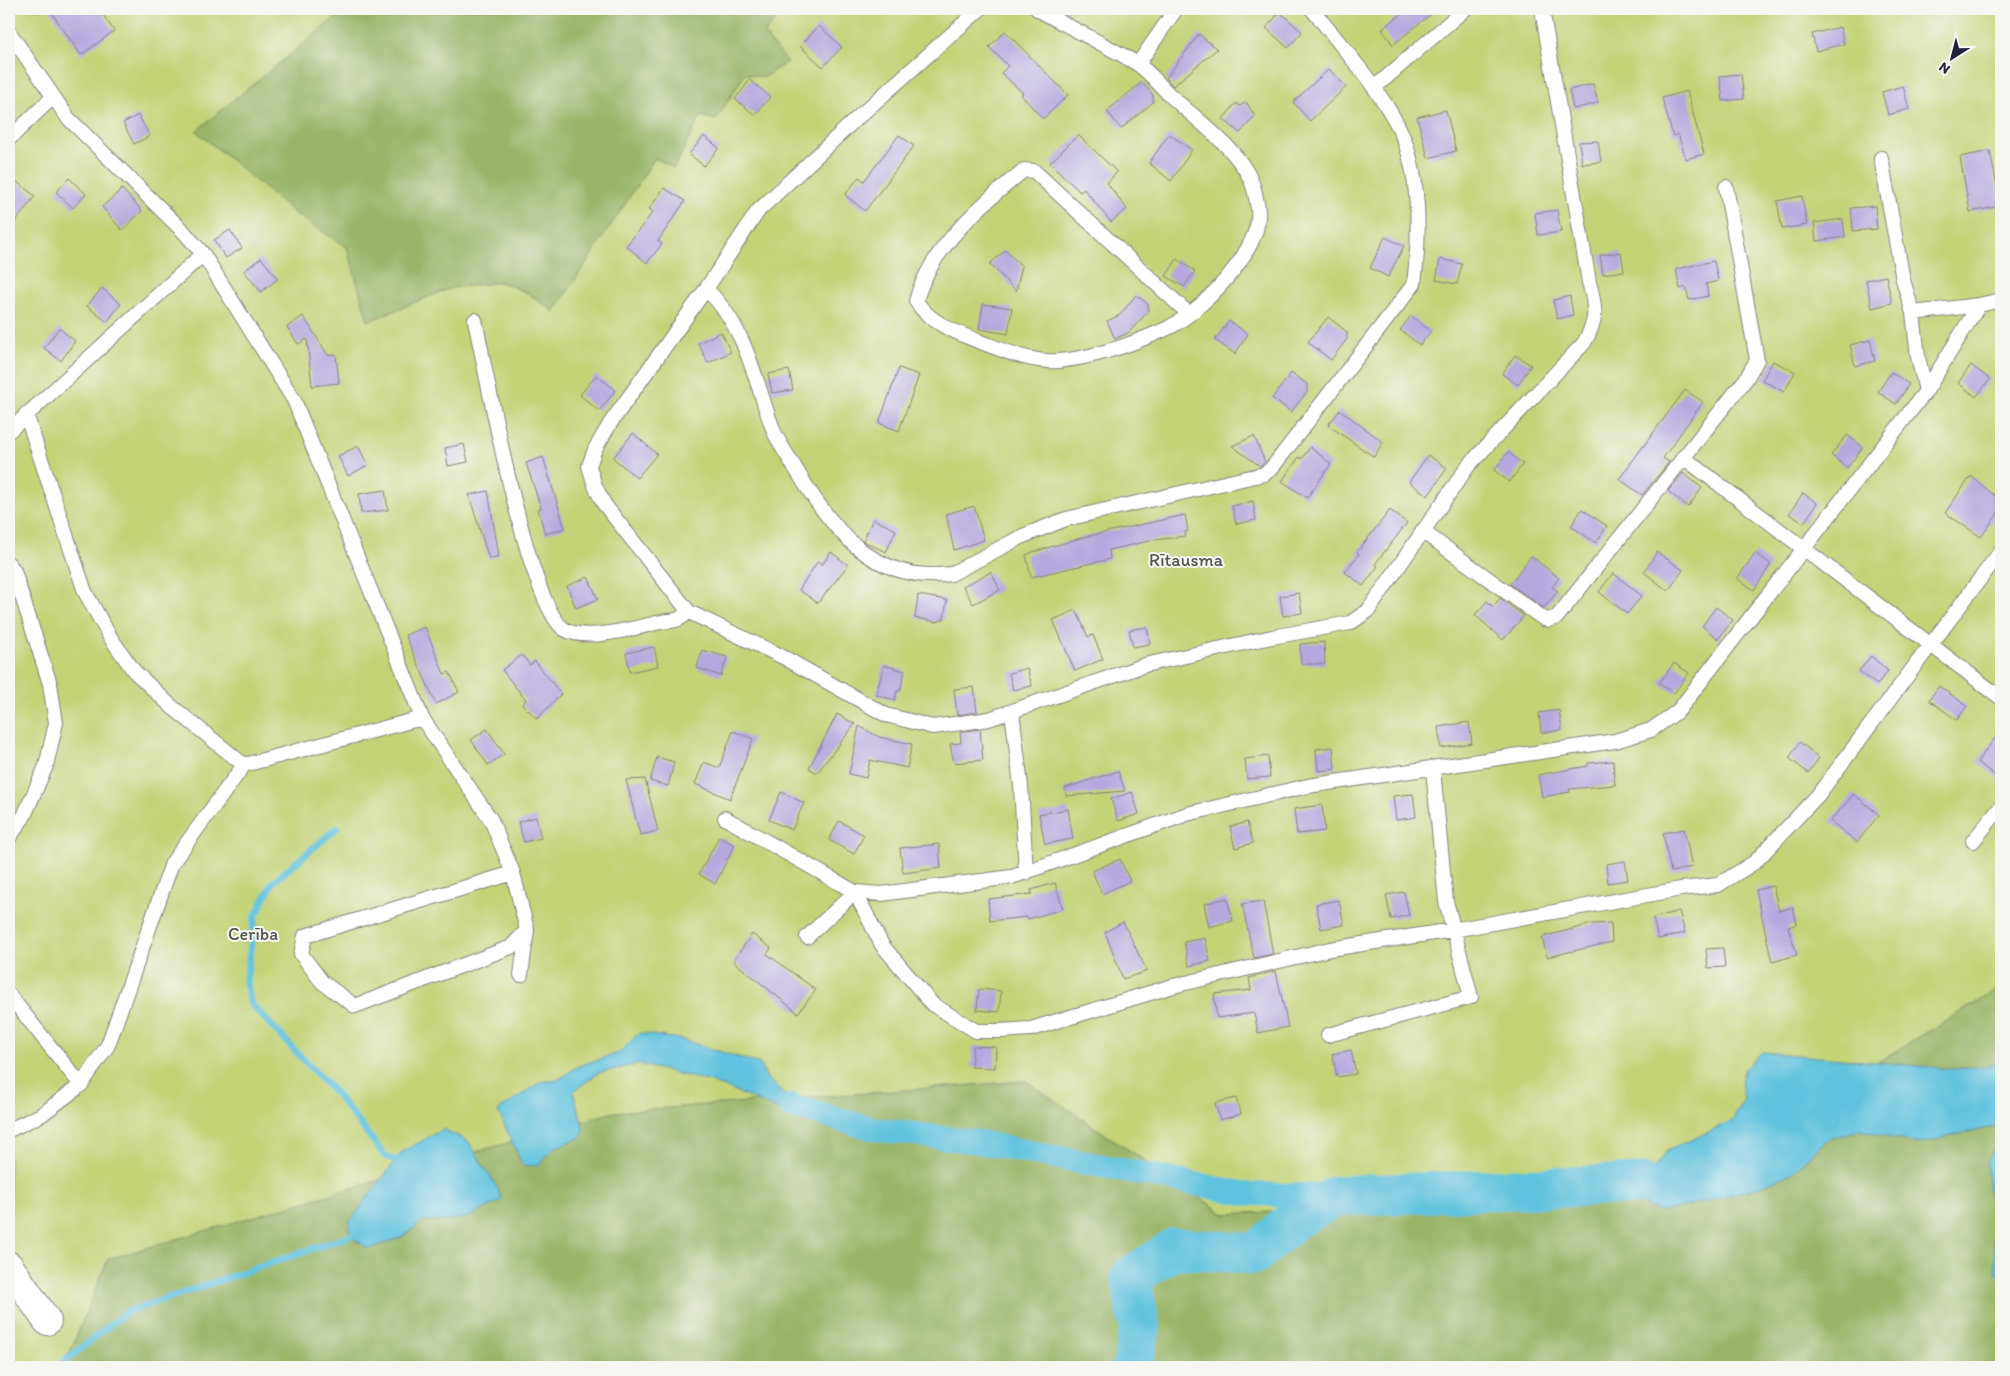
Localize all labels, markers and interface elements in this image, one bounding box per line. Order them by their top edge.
north arrow [1928,32,1978,82]
text: N [1936,58,1953,78]
park label: Rītausma [1149,549,1224,571]
park label: Cerība [228,923,278,945]

